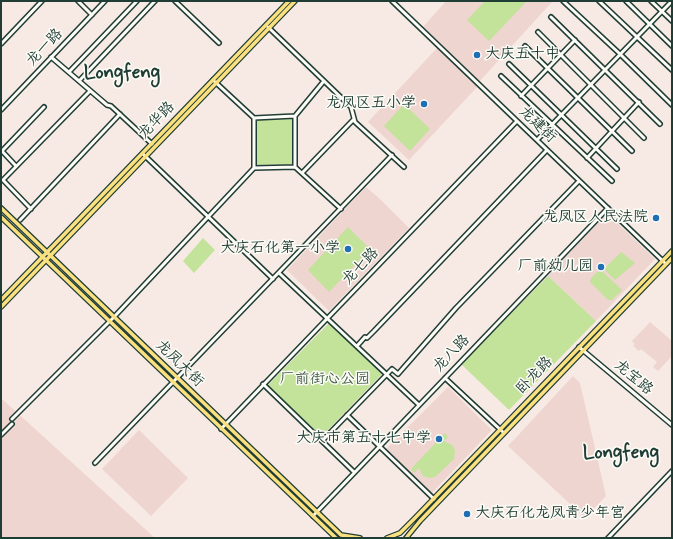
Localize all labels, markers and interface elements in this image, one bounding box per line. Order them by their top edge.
street label: 龙一路 [23,26,67,70]
place label: 大庆五十中 [485,46,560,64]
marker: 大庆五十中 [472,50,482,60]
district label: Longfeng [84,63,160,85]
place label: 龙凤区五小学 [326,95,416,113]
street label: 龙华路 [135,99,179,143]
marker: 龙凤区五小学 [419,99,429,109]
street label: 龙建街 [515,103,559,147]
place label: 龙凤区人民法院 [543,209,648,227]
marker: 龙凤区人民法院 [651,213,661,223]
place label: 大庆石化第一小学 [220,240,340,258]
marker: 大庆石化第一小学 [343,244,353,254]
street label: 龙七路 [339,245,383,289]
place label: 厂前幼儿园 [518,258,593,276]
marker: 厂前幼儿园 [596,262,606,272]
street label: 龙八路 [430,332,474,376]
street label: 龙凤大街 [151,337,207,391]
street label: 卧龙路 [513,354,557,398]
street label: 龙宝路 [610,357,656,399]
park label: 厂前街心公园 [280,371,370,389]
place label: 大庆市第五十七中学 [296,430,431,448]
marker: 大庆市第五十七中学 [434,434,444,444]
district label: Longfeng [583,443,659,465]
place label: 大庆石化龙凤青少年宫 [475,505,625,523]
marker: 大庆石化龙凤青少年宫 [462,509,472,519]

